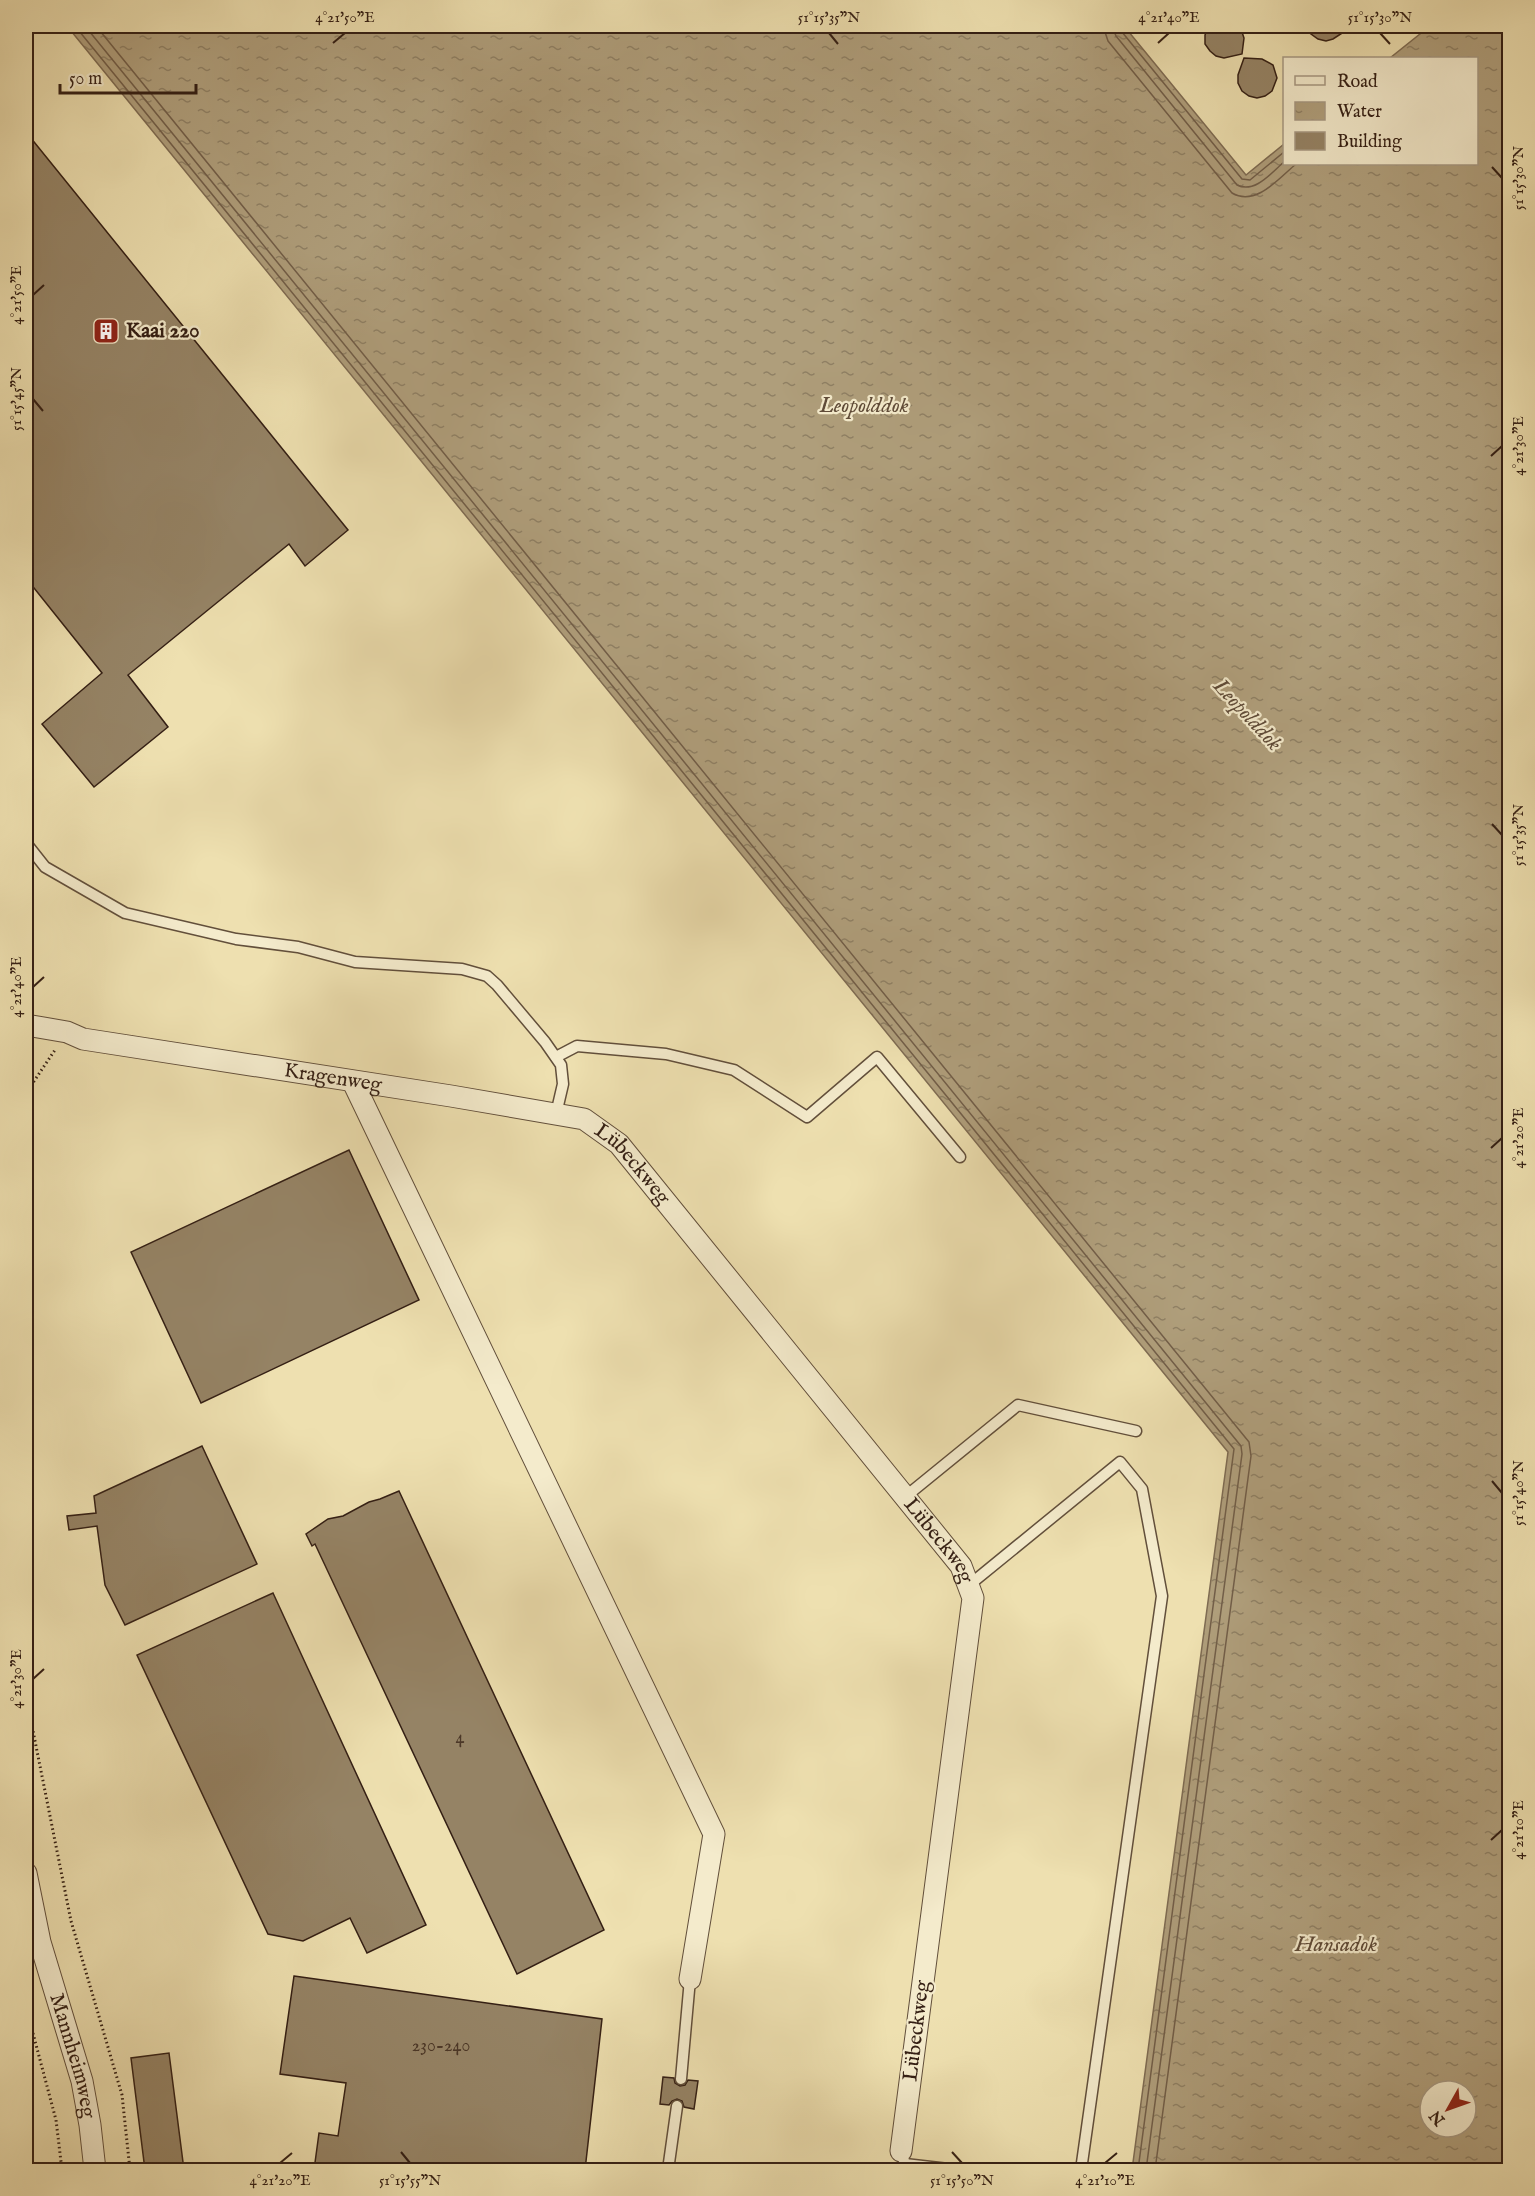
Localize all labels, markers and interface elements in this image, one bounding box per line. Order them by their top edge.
text: 4°21'50"E [315,8,375,27]
text: 51°15'35"N [798,8,860,27]
text: 4°21'40"E [1138,8,1200,27]
text: 51°15'30"N [1348,8,1412,27]
scale bar [60,57,196,95]
legend [1283,57,1478,165]
text: 50 m [69,68,102,91]
text: Road [1337,71,1378,94]
text: Water [1337,101,1382,124]
text: Building [1337,131,1402,154]
text: 51°15'30"N [1509,146,1528,210]
text: 4°21'50"E [7,265,26,325]
building icon: Kaai 220 [91,316,121,346]
place label: Kaai 220 [126,318,200,345]
text: 51°15'45"N [7,367,26,431]
water label: Leopolddok [818,392,909,420]
text: 4°21'30"E [1509,416,1528,476]
water label: Leopolddok [1206,672,1288,757]
text: 51°15'35"N [1509,804,1528,866]
text: 4°21'40"E [7,956,26,1018]
street label: Kragenweg [282,1057,384,1099]
text: 4°21'20"E [1509,1107,1528,1169]
street label: Lübeckweg [589,1117,677,1211]
text: 51°15'40"N [1509,1460,1528,1526]
street label: Lübeckweg [897,1492,980,1587]
text: 4°21'30"E [7,1649,26,1709]
house number: 4 [456,1727,465,1750]
text: 4°21'10"E [1509,1800,1528,1860]
water label: Hansadok [1294,1931,1377,1959]
street label: Lübeckweg [897,1978,937,2083]
street label: Mannheimweg [43,1990,102,2121]
house number: 230-240 [412,2035,470,2058]
north arrow [1418,2079,1478,2139]
text: N [1426,2106,1451,2130]
text: 4°21'20"E [249,2171,311,2190]
text: 51°15'55"N [379,2171,441,2190]
text: 51°15'50"N [930,2171,994,2190]
text: 4°21'10"E [1075,2171,1135,2190]

